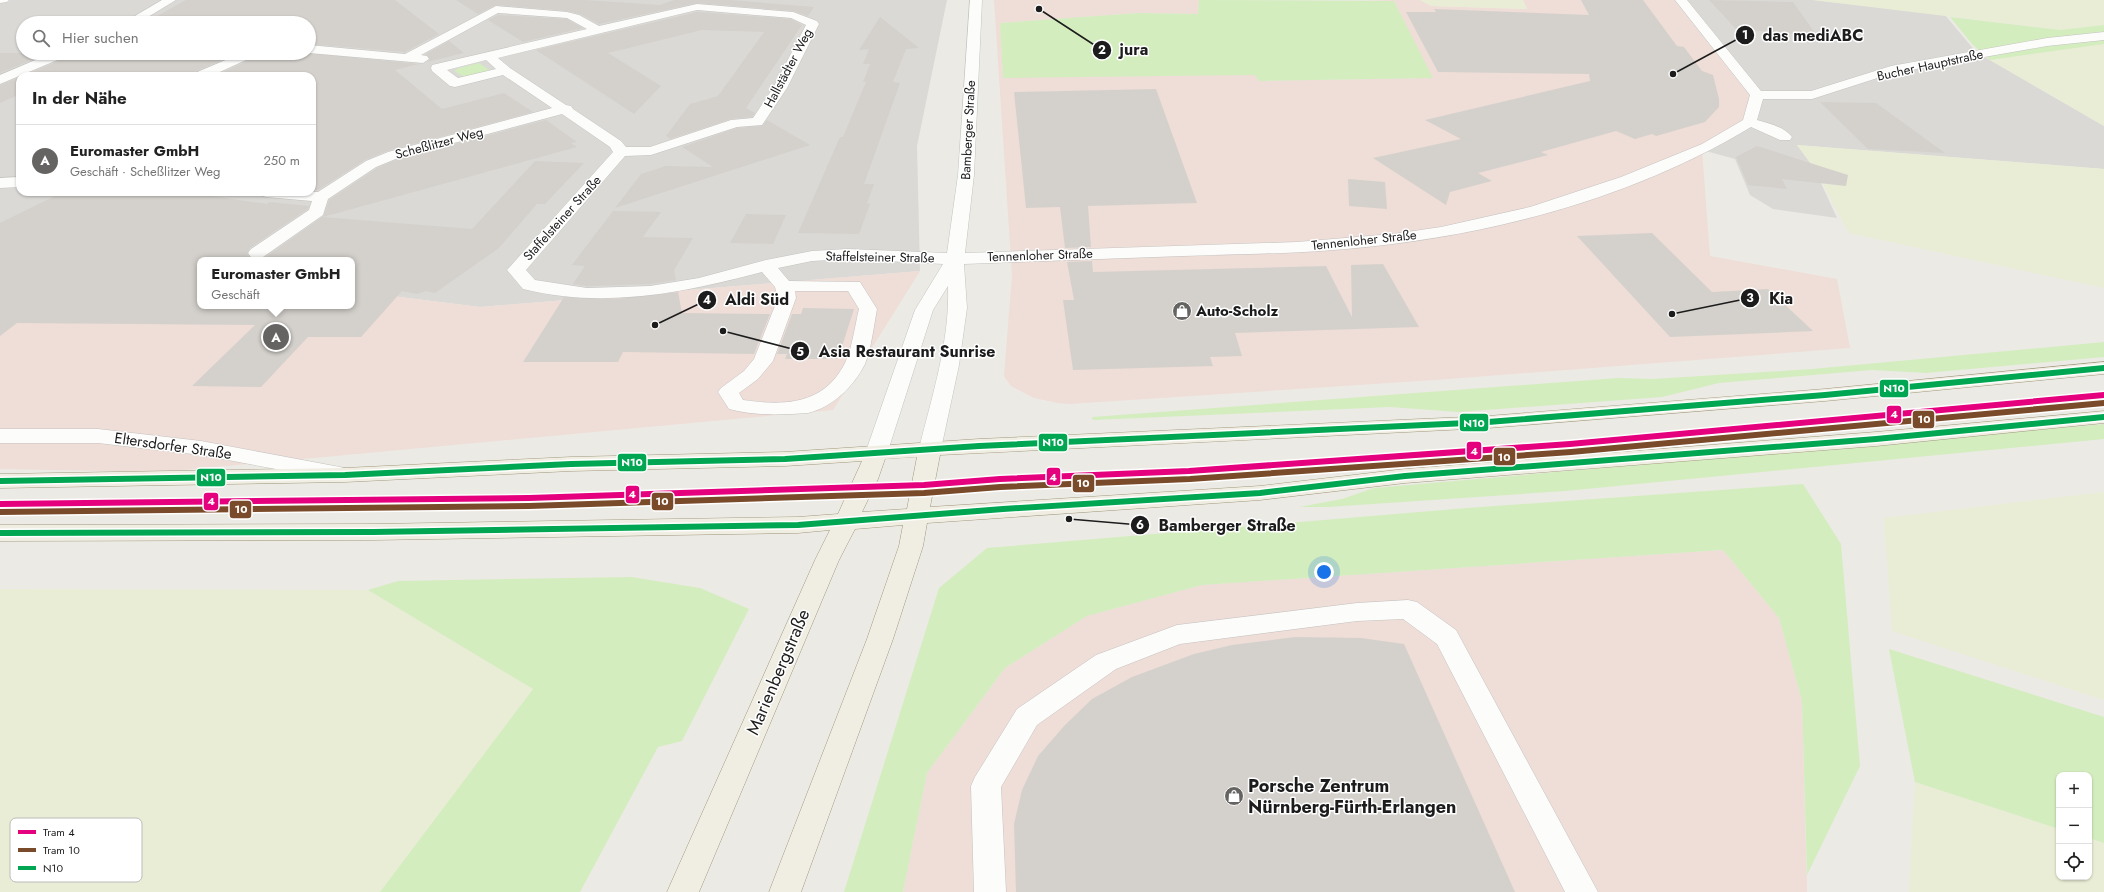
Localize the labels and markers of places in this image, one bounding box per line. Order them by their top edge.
callout: das mediABC [1735,21,1872,49]
callout: jura [1092,36,1157,64]
callout: Kia [1740,284,1801,312]
callout: Aldi Süd [697,286,797,314]
shop icon: Auto-Scholz [1171,300,1193,322]
place label: Auto-Scholz [1195,300,1279,322]
pin: A [263,322,289,352]
callout: Asia Restaurant Sunrise [790,337,1003,365]
callout: Bamberger Straße [1130,511,1303,539]
place label: Porsche Zentrum Nürnberg-Fürth-Erlangen [1248,773,1456,820]
shop icon: Porsche Zentrum Nürnberg-Fürth-Erlangen [1223,785,1245,807]

